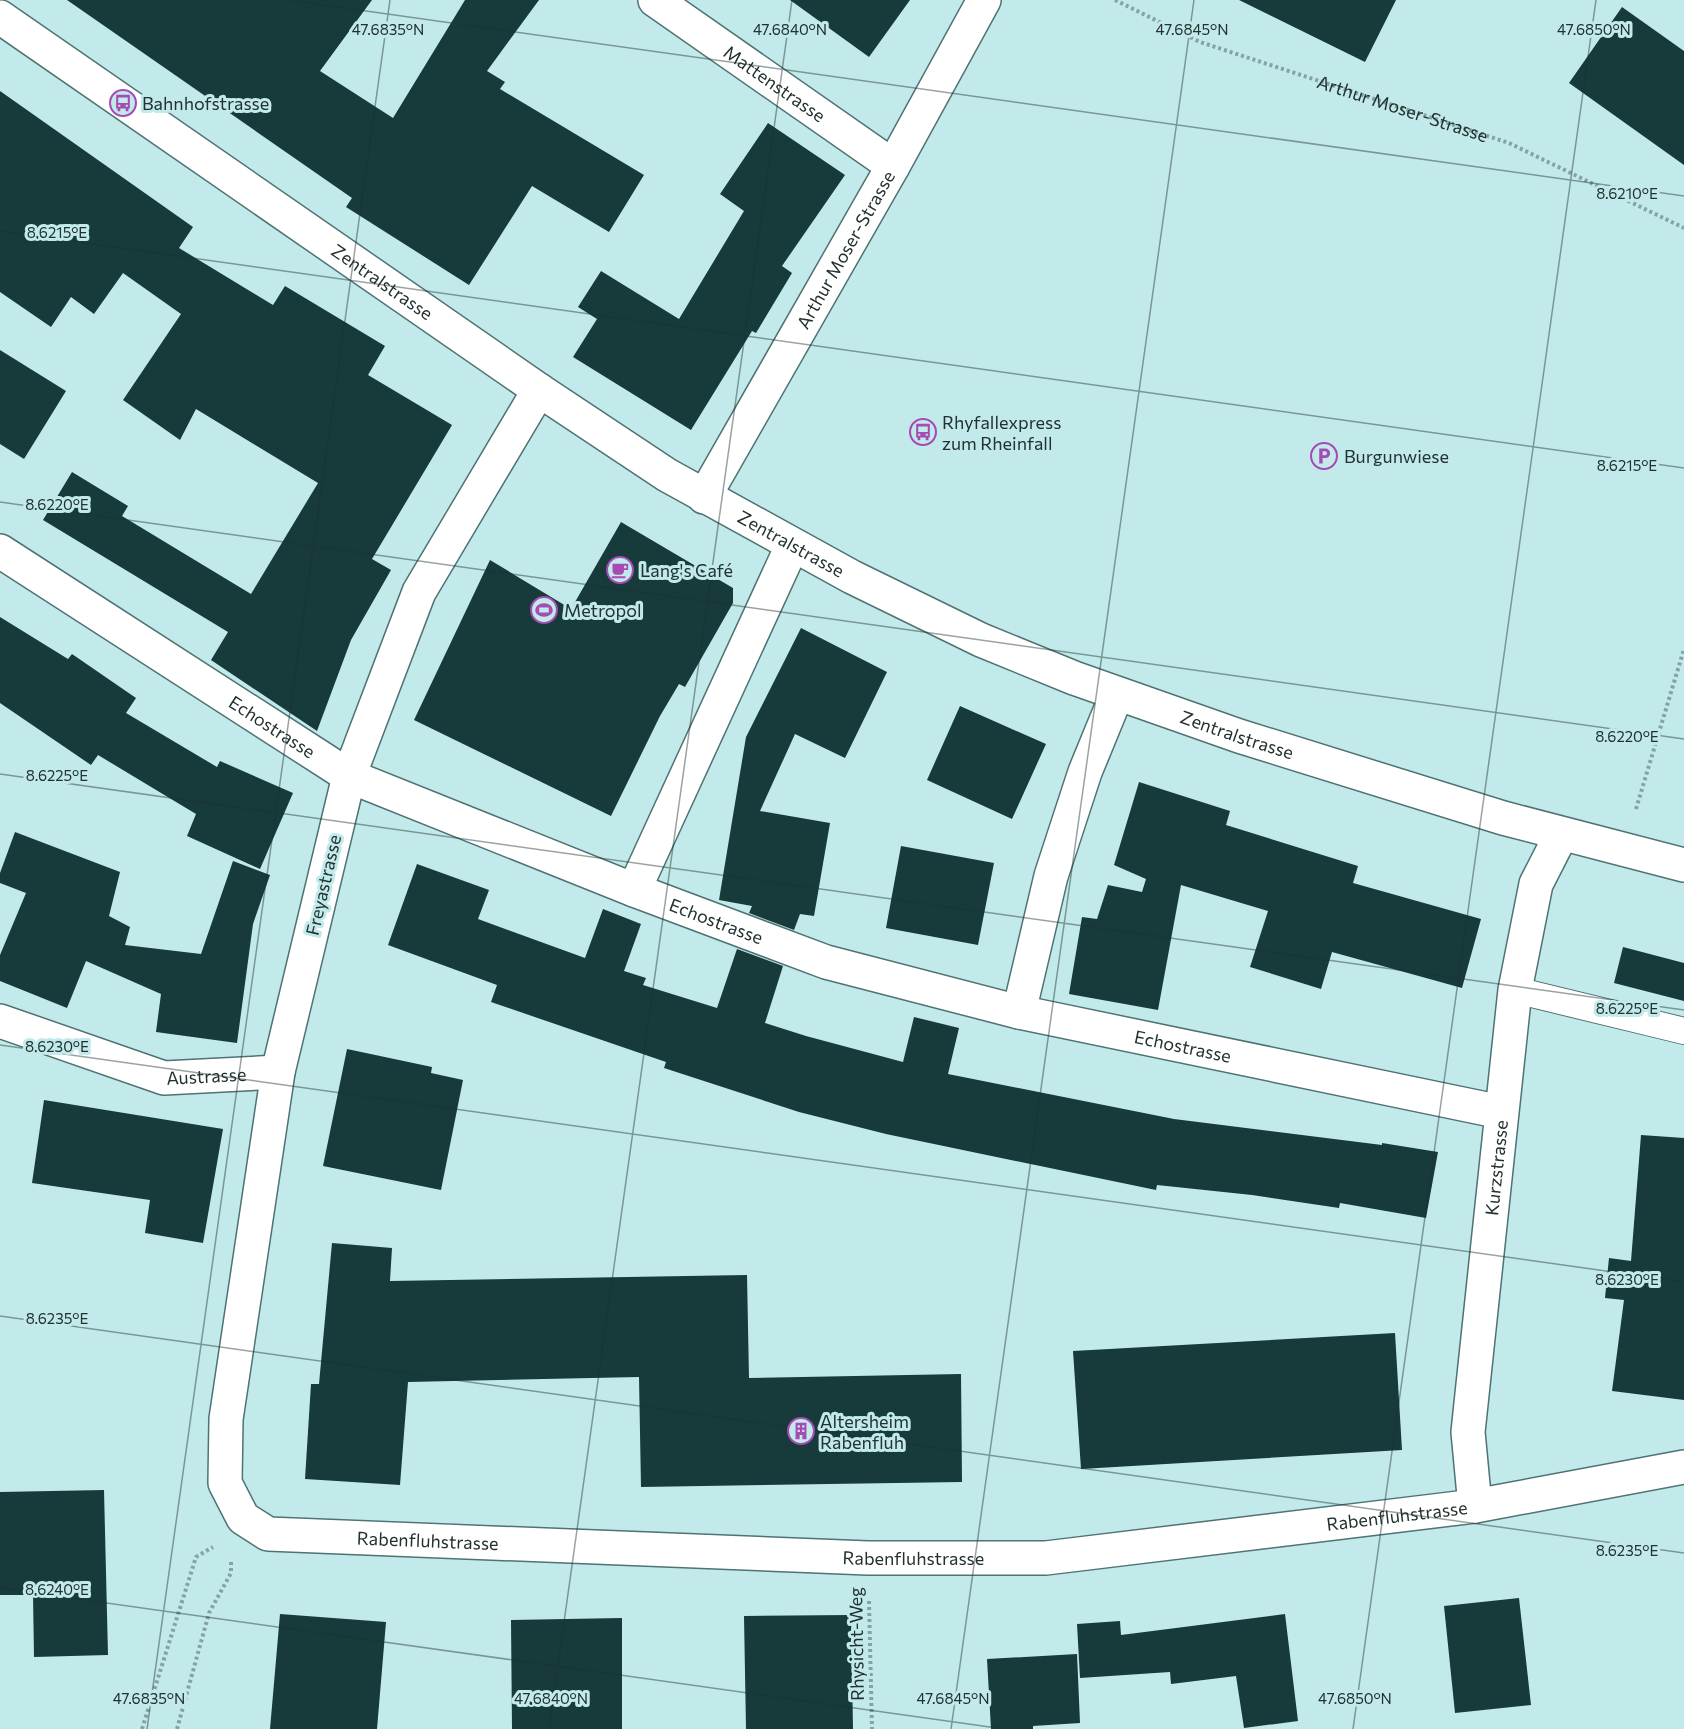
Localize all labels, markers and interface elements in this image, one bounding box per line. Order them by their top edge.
text: 47.6835°N [352,20,424,38]
text: 47.6840°N [753,20,827,38]
text: 47.6845°N [1155,20,1229,38]
text: 47.6850°N [1557,20,1631,38]
street label: Mattenstrasse [720,41,830,127]
street label: Arthur Moser-Strasse [1314,70,1491,146]
bus stop icon: Bahnhofstrasse [108,88,138,118]
place label: Bahnhofstrasse [142,92,269,114]
street label: Arthur Moser-Strasse [792,167,899,332]
text: 8.6210°E [1596,184,1658,202]
text: 8.6215°E [27,223,87,241]
street label: Zentralstrasse [328,239,437,324]
place label: Rhyfallexpress zum Rheinfall [942,411,1061,454]
bus stop icon: Rhyfallexpress zum Rheinfall [908,417,938,447]
parking icon: Burgunwiese [1309,441,1339,471]
place label: Burgunwiese [1344,445,1449,467]
text: 8.6215°E [1597,456,1657,474]
text: 8.6220°E [25,495,89,513]
street label: Zentralstrasse [734,505,848,582]
cafe icon: Lang's Café [605,555,635,585]
place label: Lang's Café [640,559,733,581]
sports icon: Metropol [529,595,559,625]
place label: Metropol [564,599,642,621]
street label: Echostrasse [225,691,320,762]
street label: Zentralstrasse [1177,705,1296,763]
text: 8.6220°E [1595,727,1659,745]
text: 8.6225°E [26,766,88,784]
street label: Freyastrasse [301,833,345,937]
street label: Echostrasse [666,893,766,948]
text: 8.6225°E [1596,999,1658,1017]
street label: Echostrasse [1132,1025,1233,1067]
text: 8.6230°E [25,1037,89,1055]
street label: Austrasse [166,1063,247,1089]
street label: Kurzstrasse [1480,1119,1512,1217]
text: 8.6230°E [1595,1270,1659,1288]
text: 8.6235°E [26,1309,88,1327]
place label: Altersheim Rabenfluh [820,1410,909,1453]
building icon: Altersheim Rabenfluh [786,1416,816,1446]
street label: Rabenfluhstrasse [1325,1496,1469,1535]
street label: Rabenfluhstrasse [356,1527,499,1554]
text: 8.6235°E [1596,1541,1658,1559]
street label: Rabenfluhstrasse [842,1546,984,1569]
text: 8.6240°E [25,1580,89,1598]
street label: Rhysicht-Weg [844,1587,868,1701]
text: 47.6835°N [113,1689,185,1707]
text: 47.6840°N [514,1689,588,1707]
text: 47.6845°N [916,1689,990,1707]
text: 47.6850°N [1318,1689,1392,1707]

